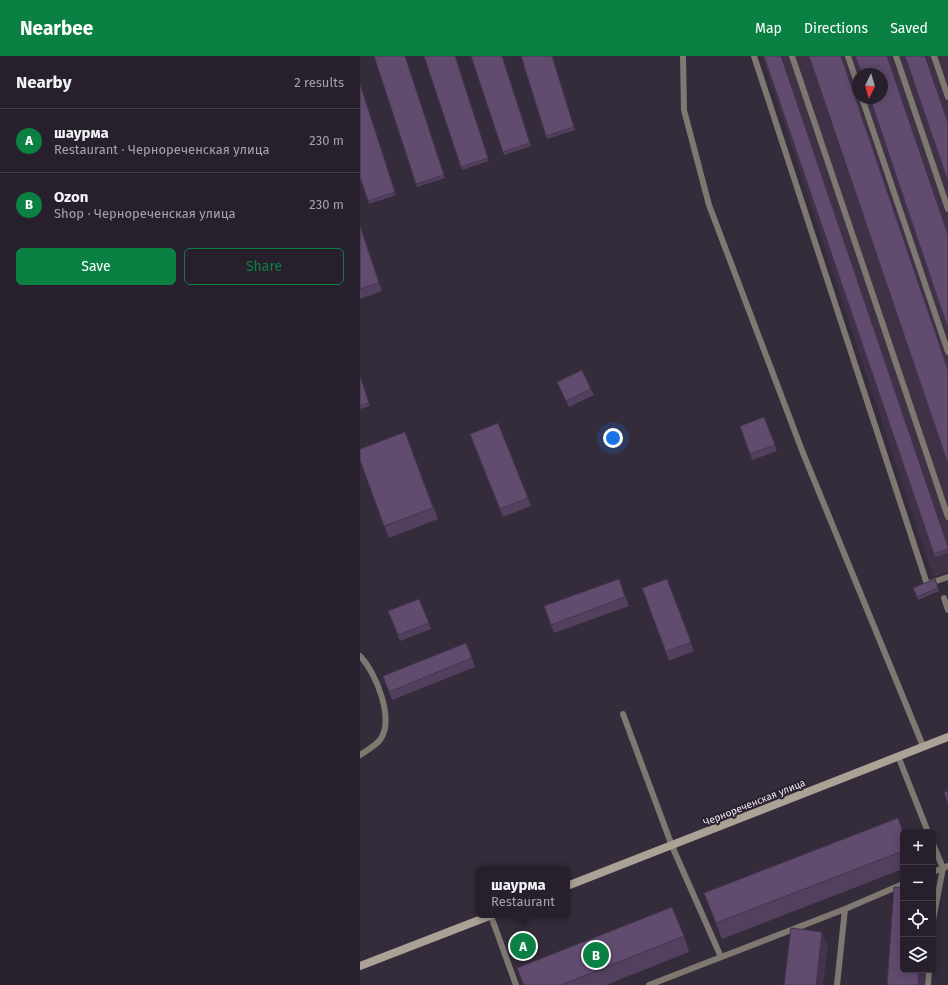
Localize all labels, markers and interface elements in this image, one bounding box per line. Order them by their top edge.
text: Nearbee [20,17,93,40]
text: Map [755,20,782,37]
text: Directions [804,20,868,37]
text: Saved [890,20,928,37]
north arrow [852,68,888,104]
text: Nearby [16,72,71,93]
text: 2 results [294,75,344,90]
text: шаурма [54,124,109,142]
text: A [25,133,33,148]
text: 230 m [309,133,344,148]
text: Restaurant · Чернореченская улица [54,142,270,157]
text: Ozon [54,188,88,206]
text: B [25,197,33,212]
text: 230 m [309,197,344,212]
text: Shop · Чернореченская улица [54,206,236,221]
button: Save [16,248,176,285]
button: Share [184,248,344,285]
your location [603,428,623,448]
street label: Чернореченская улица [702,777,807,829]
map controls [900,829,936,973]
button: + [900,829,936,865]
button: − [900,865,936,901]
popup [476,866,570,918]
text: шаурма [491,876,546,894]
text: Restaurant [491,894,555,909]
button: locate [900,901,936,937]
pin: A [510,931,536,961]
button: layers [900,937,936,973]
pin: B [583,940,609,970]

